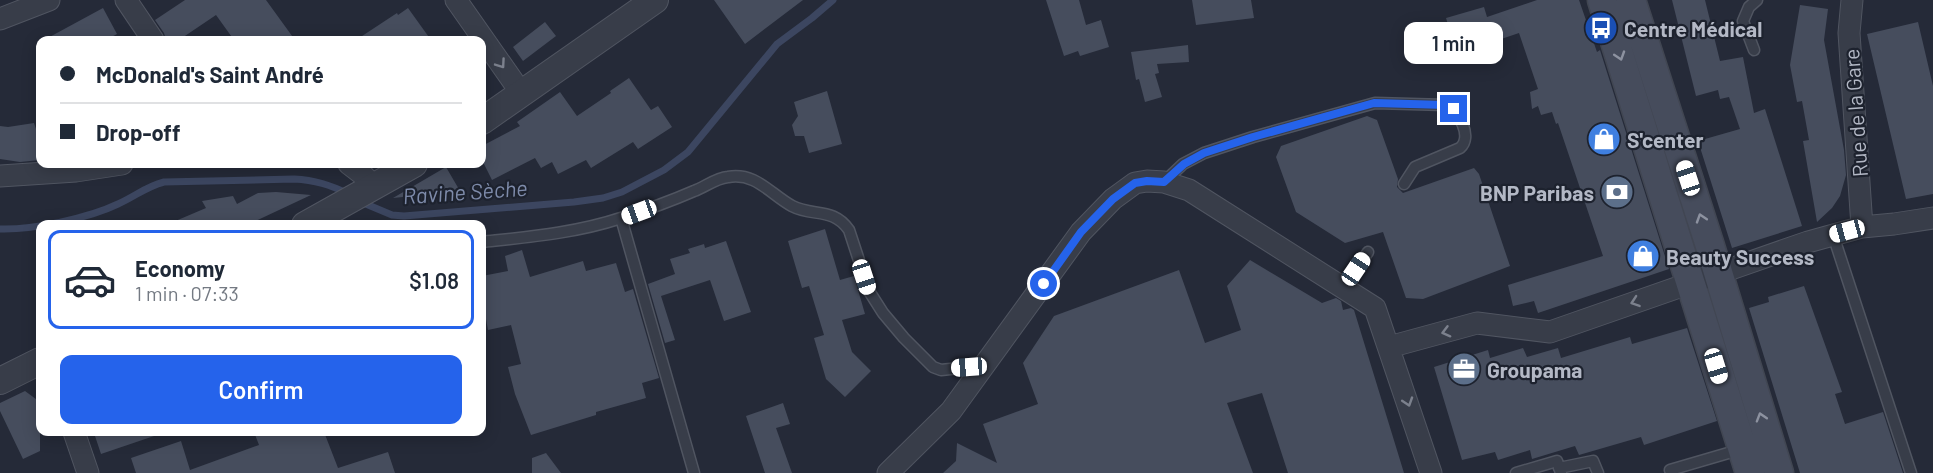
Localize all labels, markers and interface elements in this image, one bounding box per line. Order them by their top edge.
bus stop icon: Centre Médical [1583,10,1619,46]
place label: Centre Médical [1624,16,1762,41]
callout: 1 min [1404,22,1504,64]
text: 1 min [1432,31,1475,55]
street label: Rue de la Gare [1838,48,1872,178]
one-way arrow [1612,50,1625,61]
one-way arrow [494,57,505,68]
text: McDonald's Saint André [96,61,324,87]
route end [1440,95,1467,122]
text: Drop-off [96,119,180,145]
shop icon: S'center [1586,121,1622,157]
place label: S'center [1627,127,1703,152]
car [1674,158,1702,198]
water label: Ravine Sèche [402,174,528,208]
bank icon: BNP Paribas [1599,174,1635,210]
place label: BNP Paribas [1480,180,1594,205]
car [619,197,659,227]
one-way arrow [1696,213,1708,224]
car [1827,218,1867,244]
shop icon: Beauty Success [1625,238,1661,274]
place label: Beauty Success [1666,244,1814,269]
car [1338,249,1374,289]
icon: car [63,253,117,307]
text: Economy [135,255,225,281]
car [850,257,878,297]
text: $1.08 [409,267,459,293]
route start [1030,270,1057,297]
text: 1 min · 07:33 [135,281,239,305]
one-way arrow [1630,295,1641,308]
one-way arrow [1442,324,1452,337]
car [1702,346,1730,386]
office icon: Groupama [1446,351,1482,387]
button: Confirm [60,355,462,424]
car [950,357,988,377]
place label: Groupama [1487,357,1582,382]
one-way arrow [1400,396,1413,407]
one-way arrow [1756,412,1768,423]

